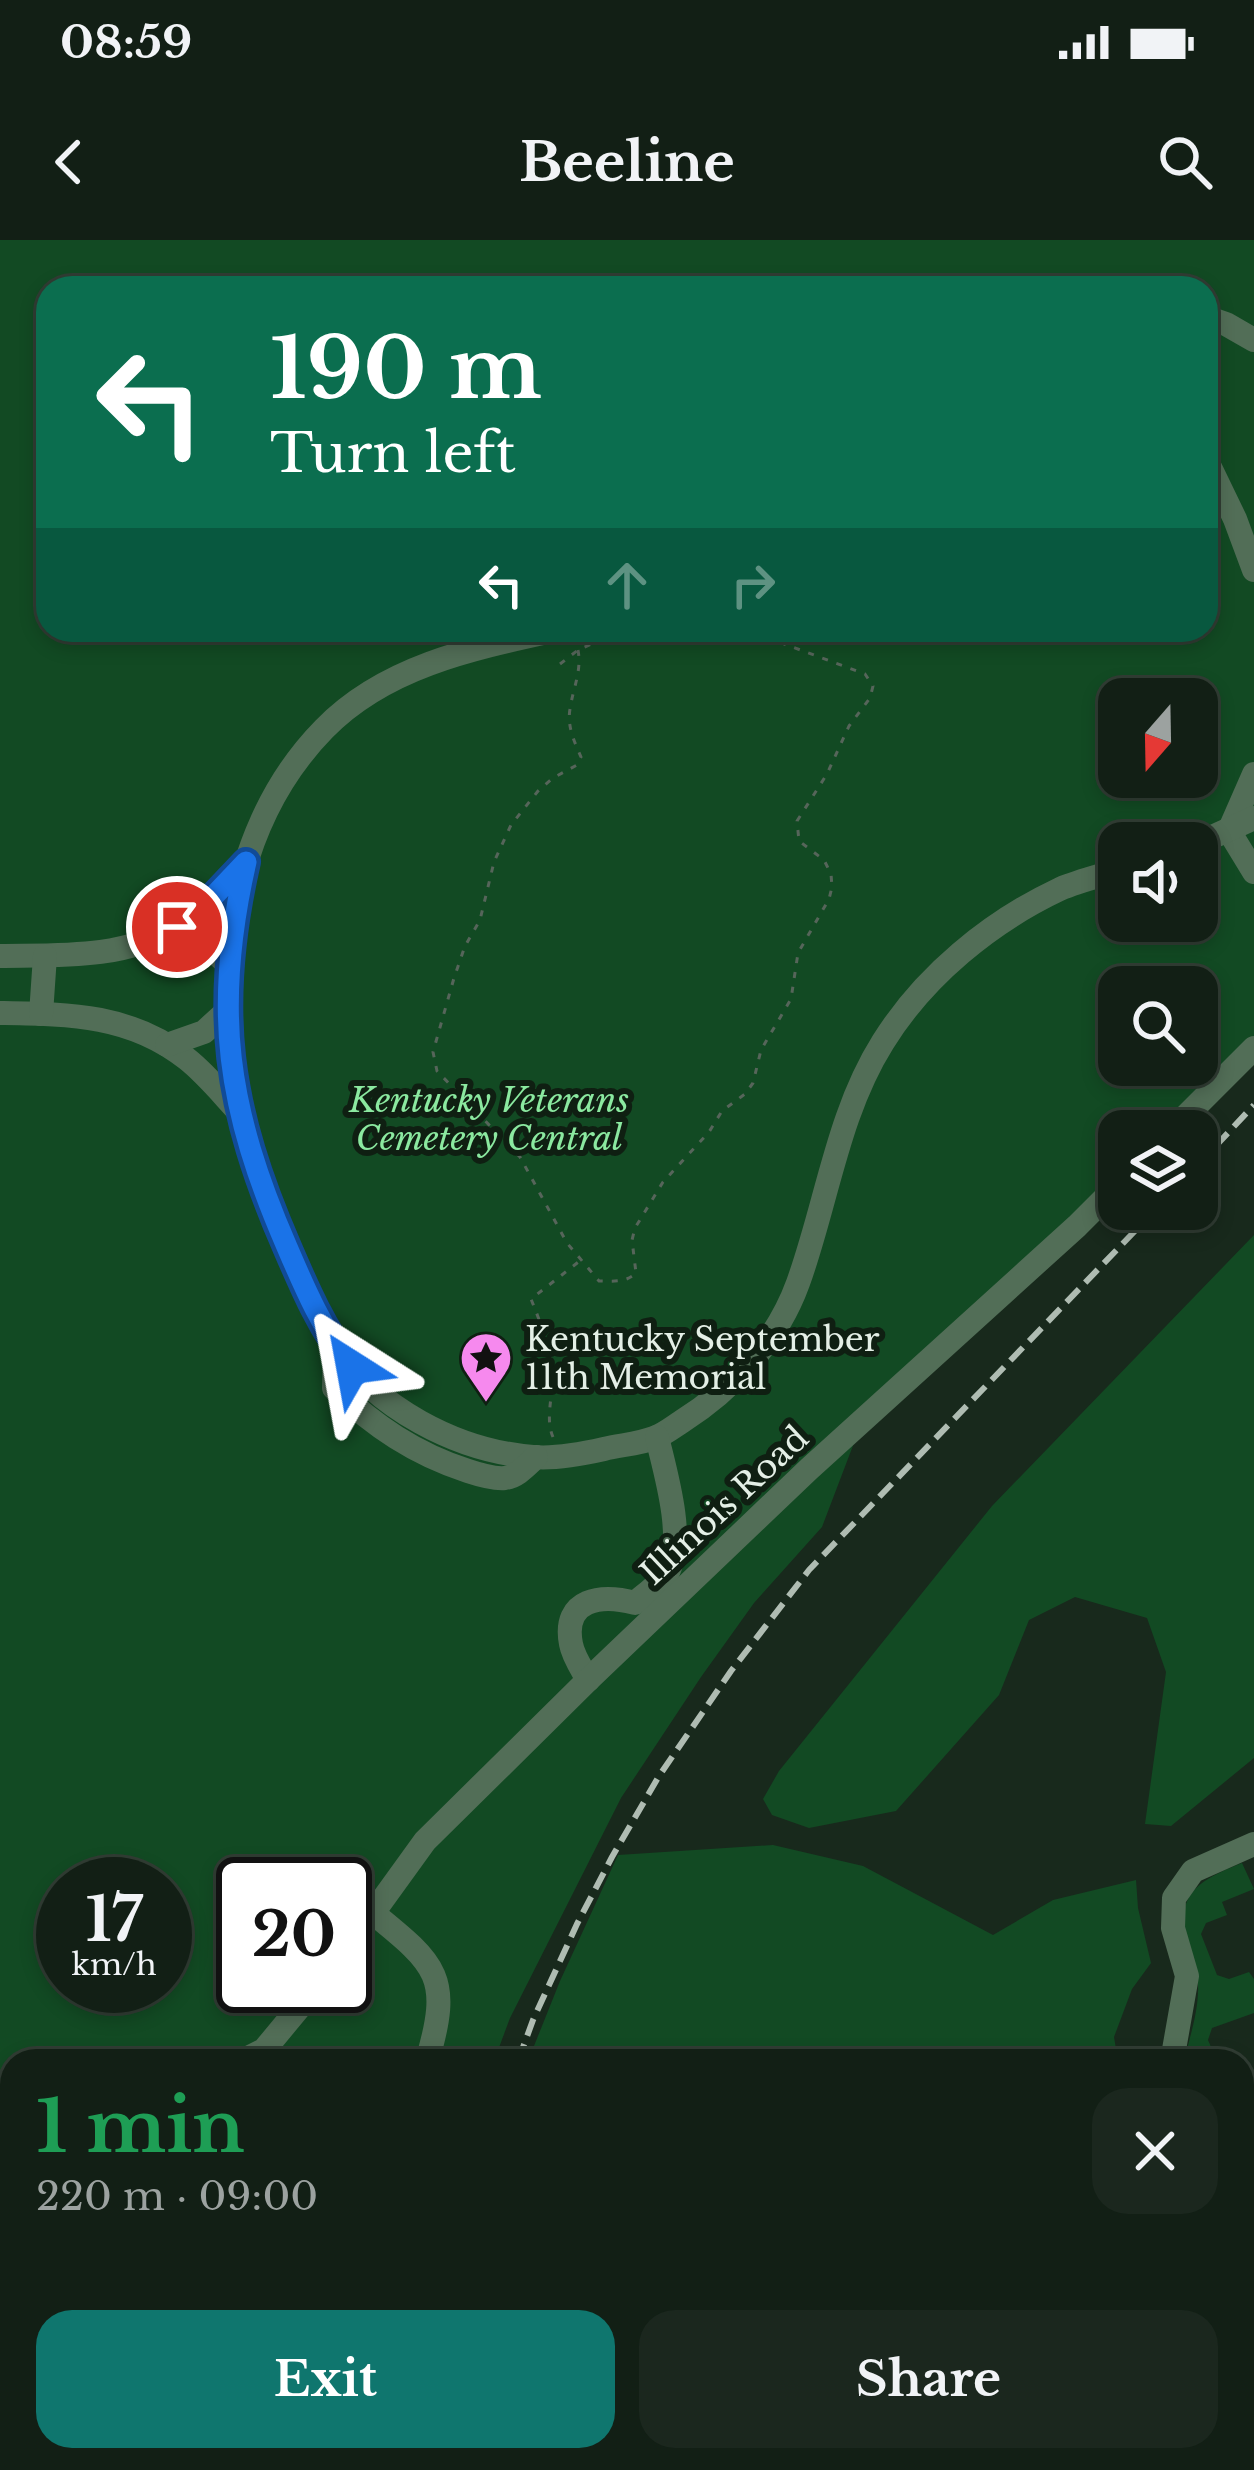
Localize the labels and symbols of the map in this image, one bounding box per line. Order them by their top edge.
north arrow [1098,678,1218,798]
pin [126,876,228,978]
park label: Kentucky Veterans Cemetery Central [348,1080,629,1159]
position arrow [289,1304,415,1430]
place label: Kentucky September 11th Memorial [525,1319,880,1398]
place icon: Kentucky September 11th Memorial [458,1330,514,1404]
street label: Illinois Road [632,1417,817,1593]
speed limit sign: 20 [216,1857,372,2013]

